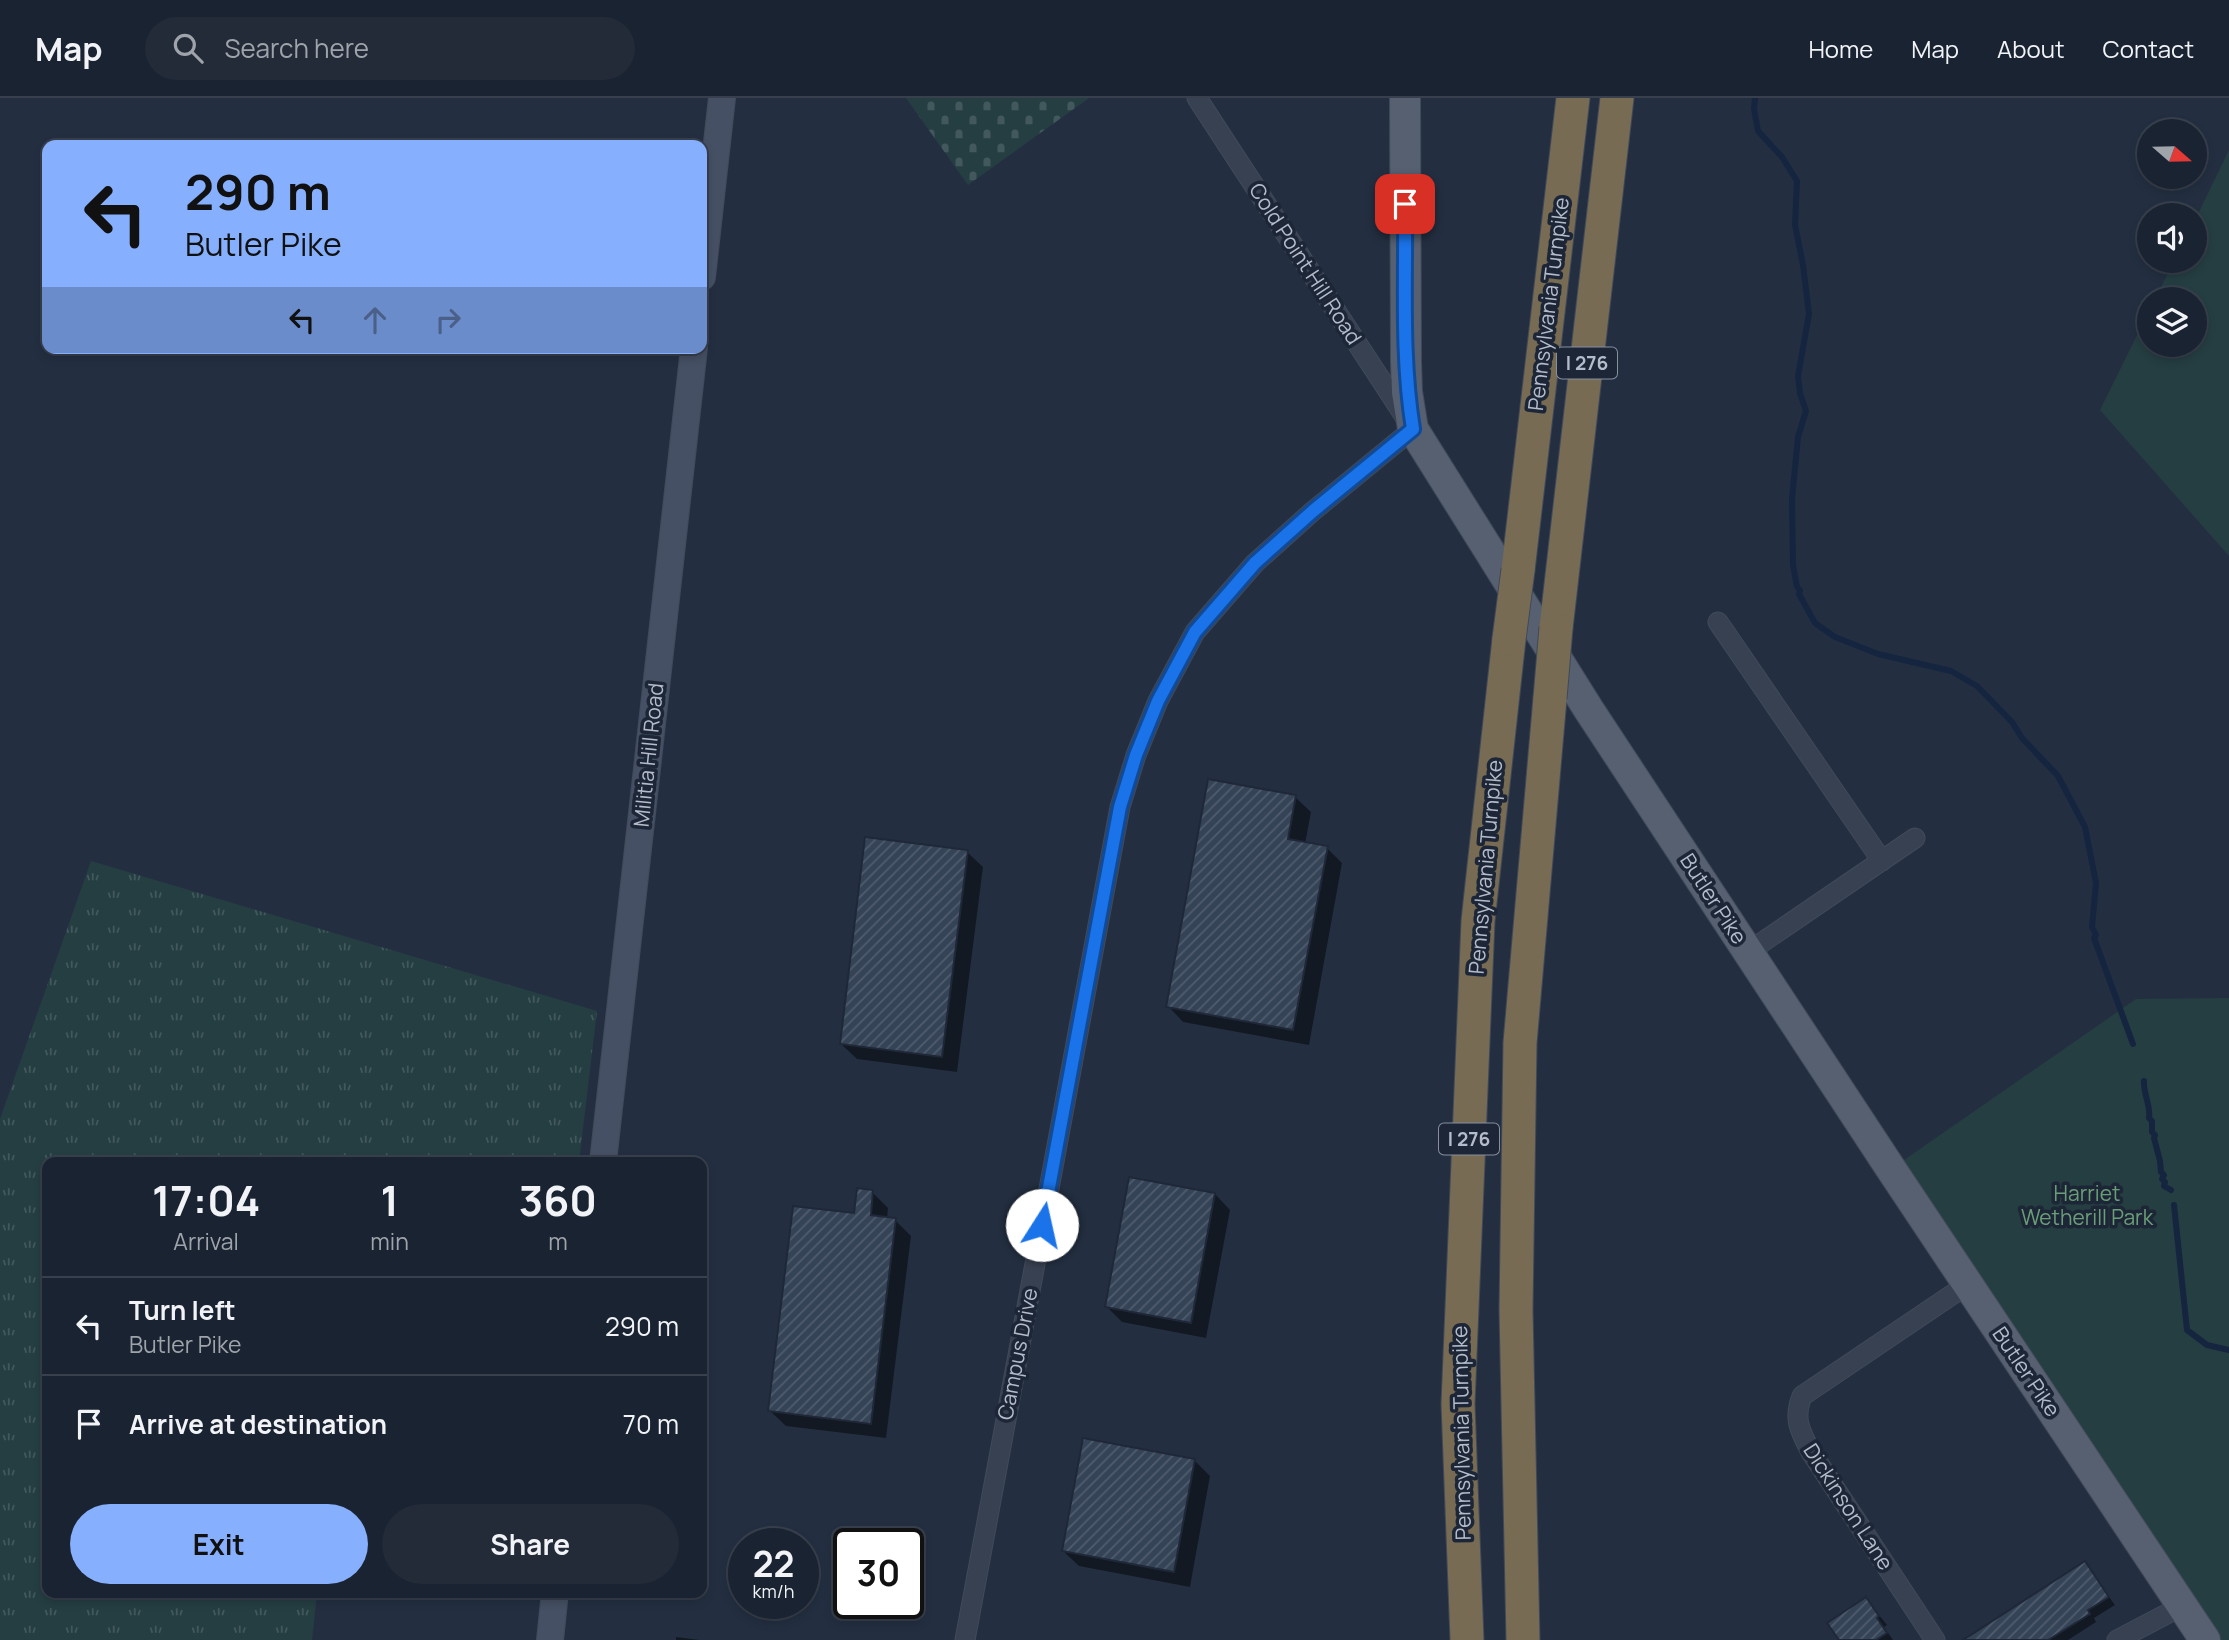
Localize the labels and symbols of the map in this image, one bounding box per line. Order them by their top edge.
north arrow [2137,119,2207,189]
pin [1375,174,1435,234]
street label: Cold Point Hill Road [1243,177,1369,350]
street label: Pennsylvania Turnpike [1521,196,1575,412]
road number: I 276 [1557,347,1617,378]
street label: Militia Hill Road [627,682,669,828]
street label: Pennsylvania Turnpike [1462,759,1508,975]
street label: Butler Pike [1674,848,1754,949]
road number: I 276 [1439,1124,1499,1154]
park label: Harriet Wetherill Park [2021,1179,2154,1231]
position arrow [1005,1188,1079,1262]
street label: Campus Drive [991,1285,1044,1422]
street label: Butler Pike [1986,1321,2067,1422]
street label: Pennsylvania Turnpike [1445,1325,1477,1541]
street label: Dickinson Lane [1797,1438,1900,1575]
speed limit sign: 30 [833,1528,924,1619]

